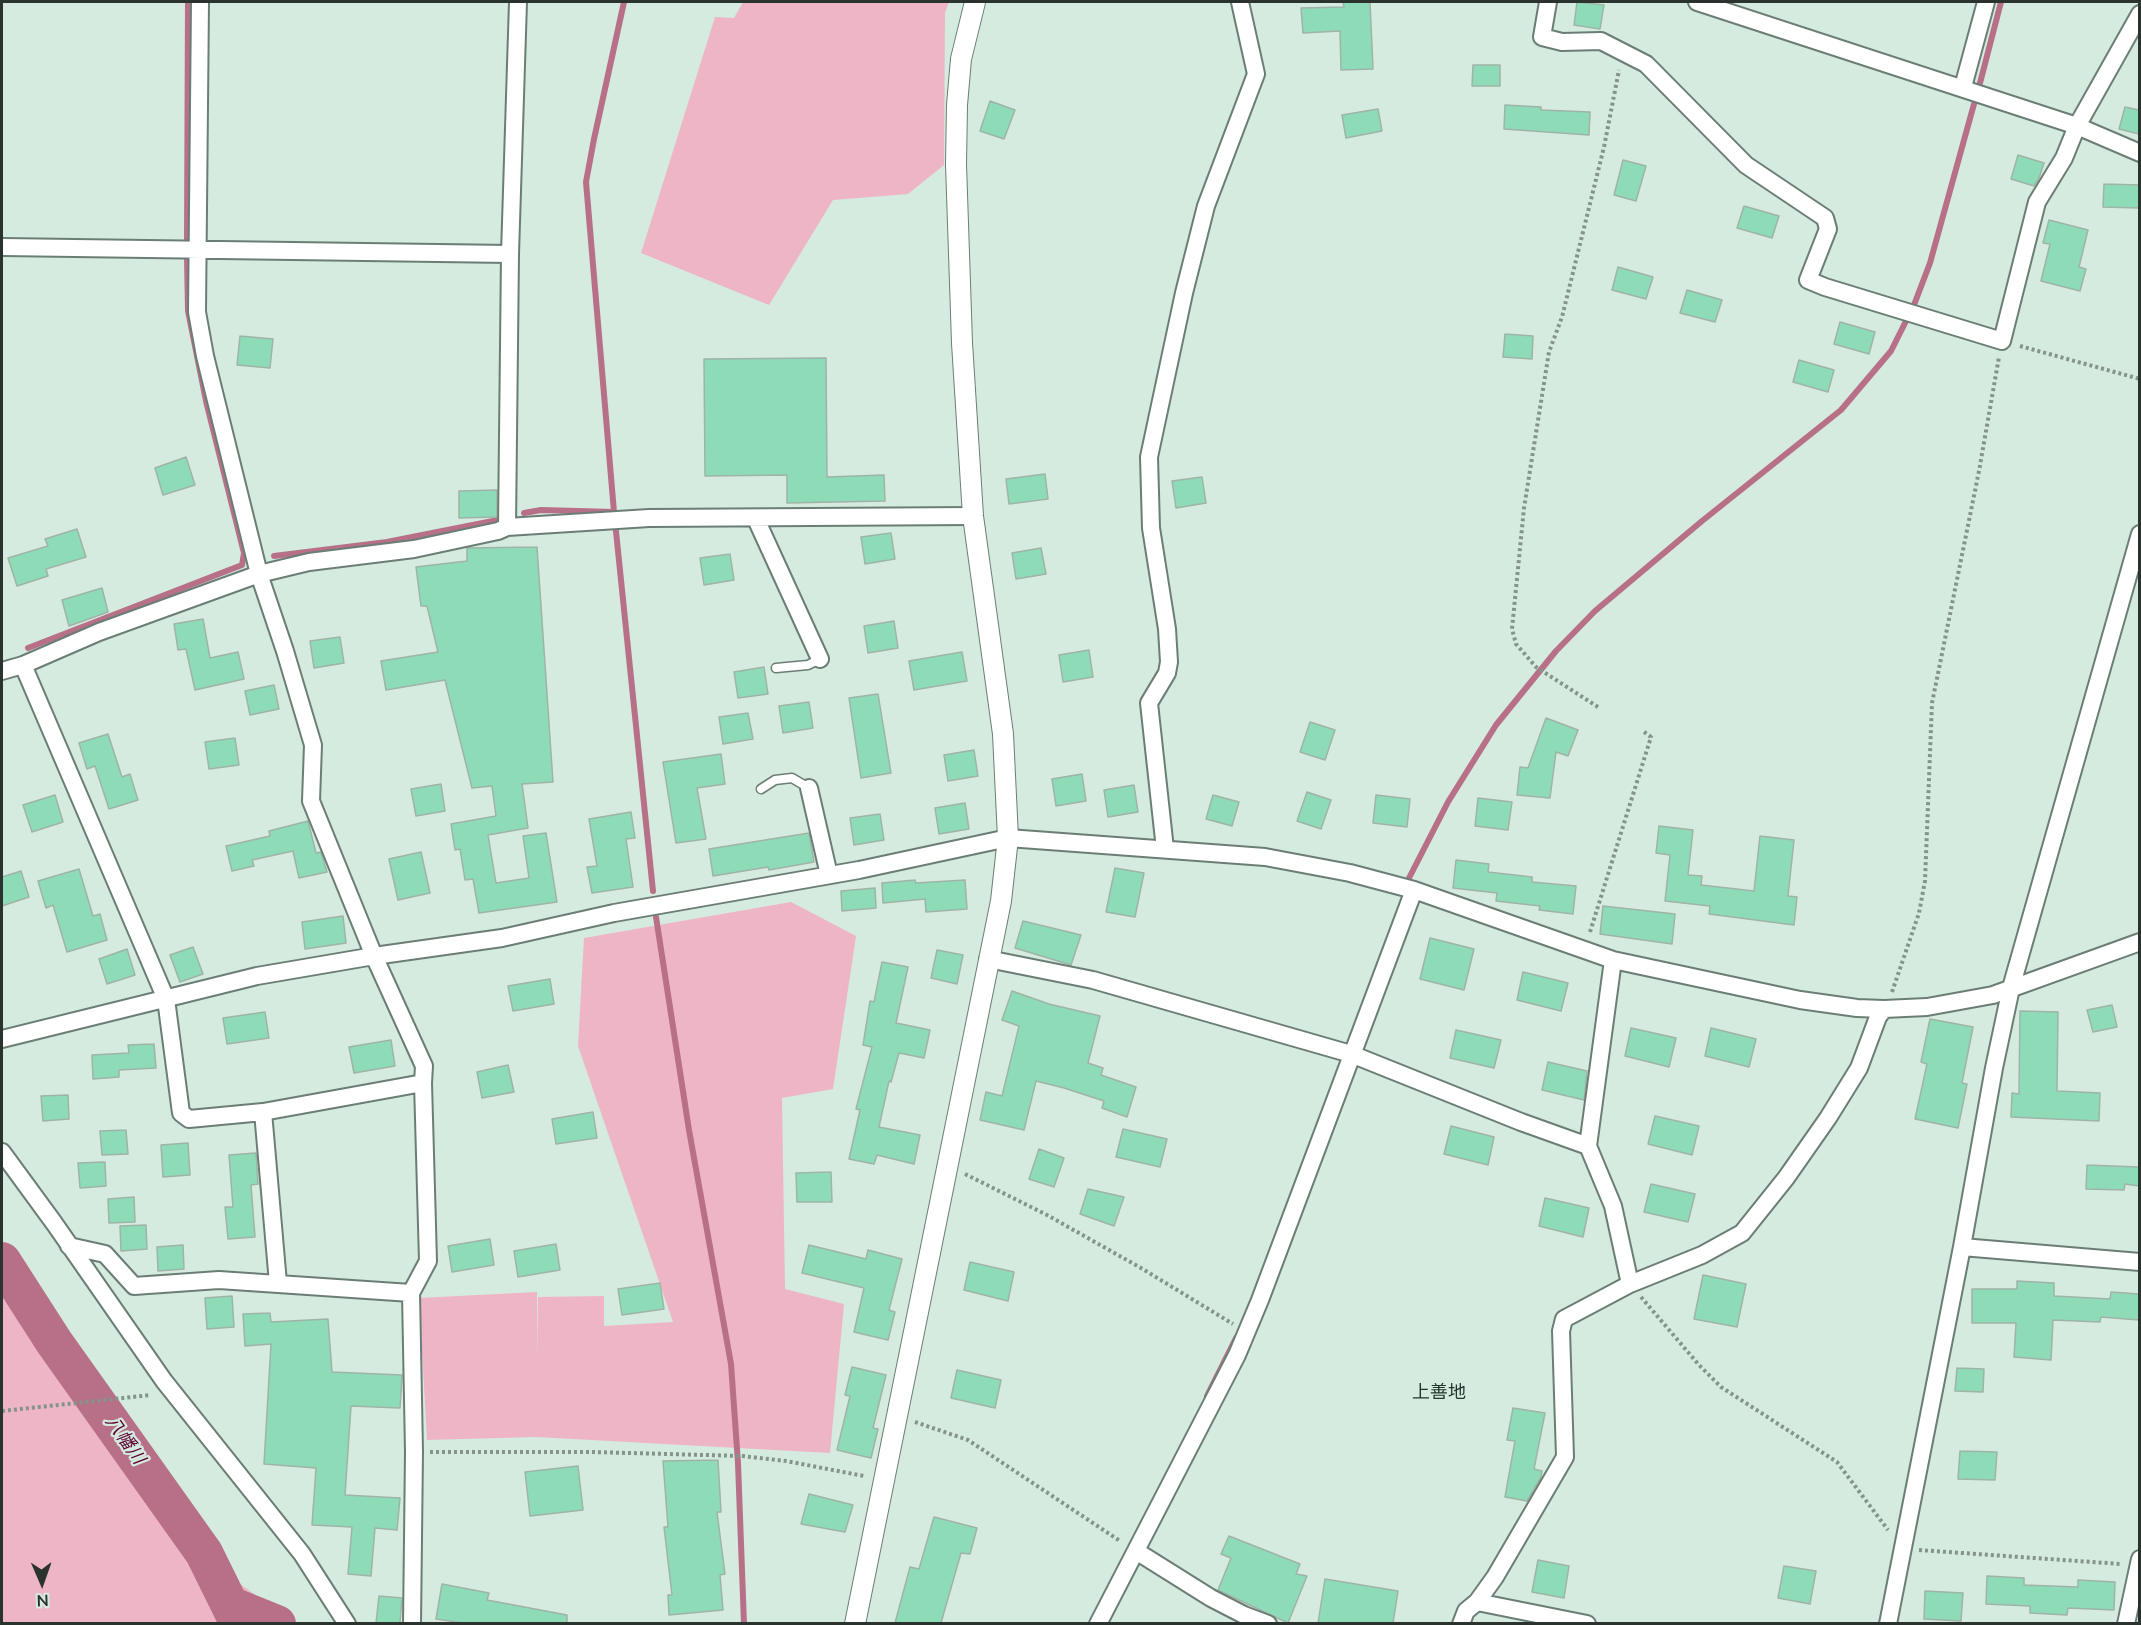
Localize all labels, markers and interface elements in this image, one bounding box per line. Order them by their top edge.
district label: 上善地 [1412,1382,1466,1404]
water label: 八幡川 [101,1412,149,1468]
north arrow [12,1553,72,1613]
text: N [36,1591,49,1611]

